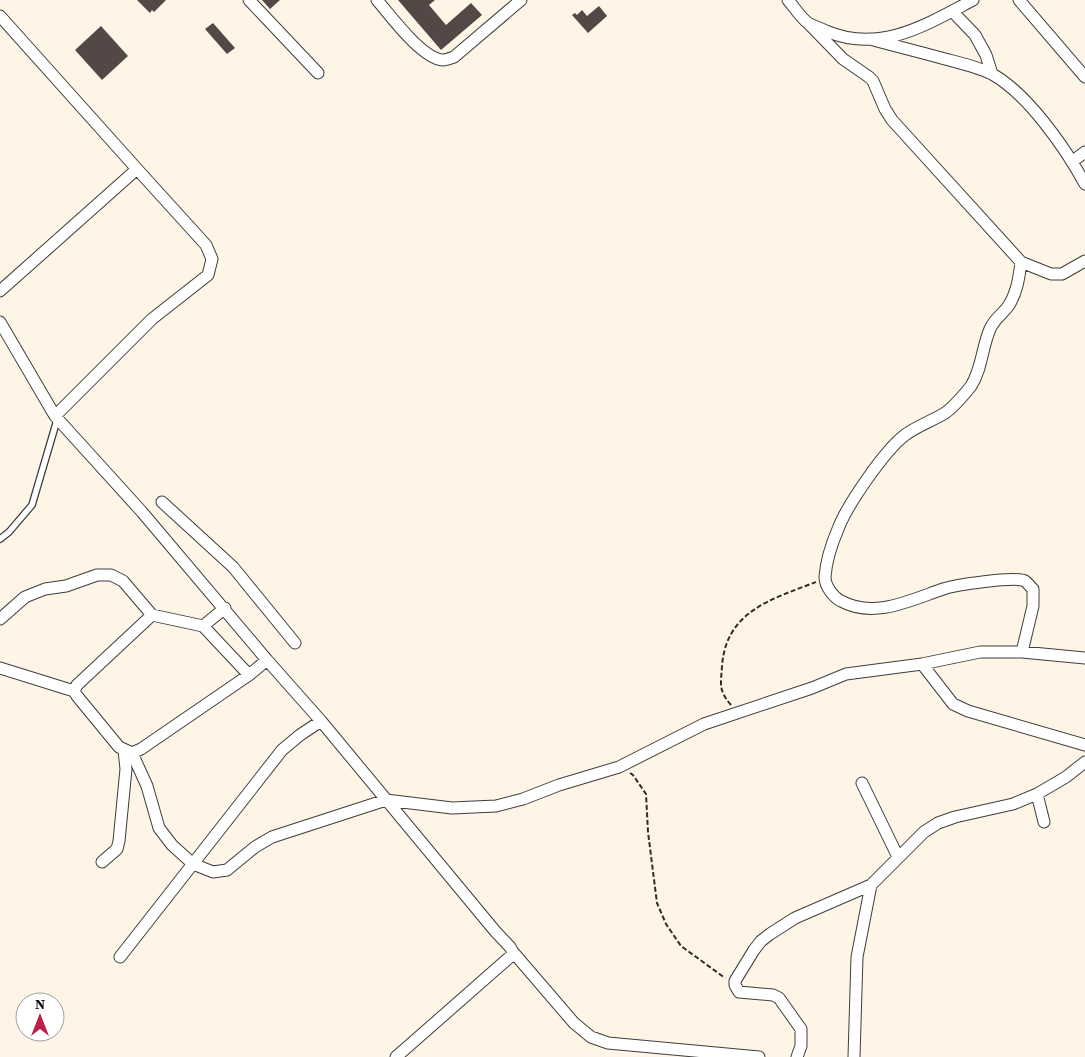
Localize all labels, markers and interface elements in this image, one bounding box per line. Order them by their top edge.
north arrow [15,992,65,1042]
text: N [35,994,45,1014]

